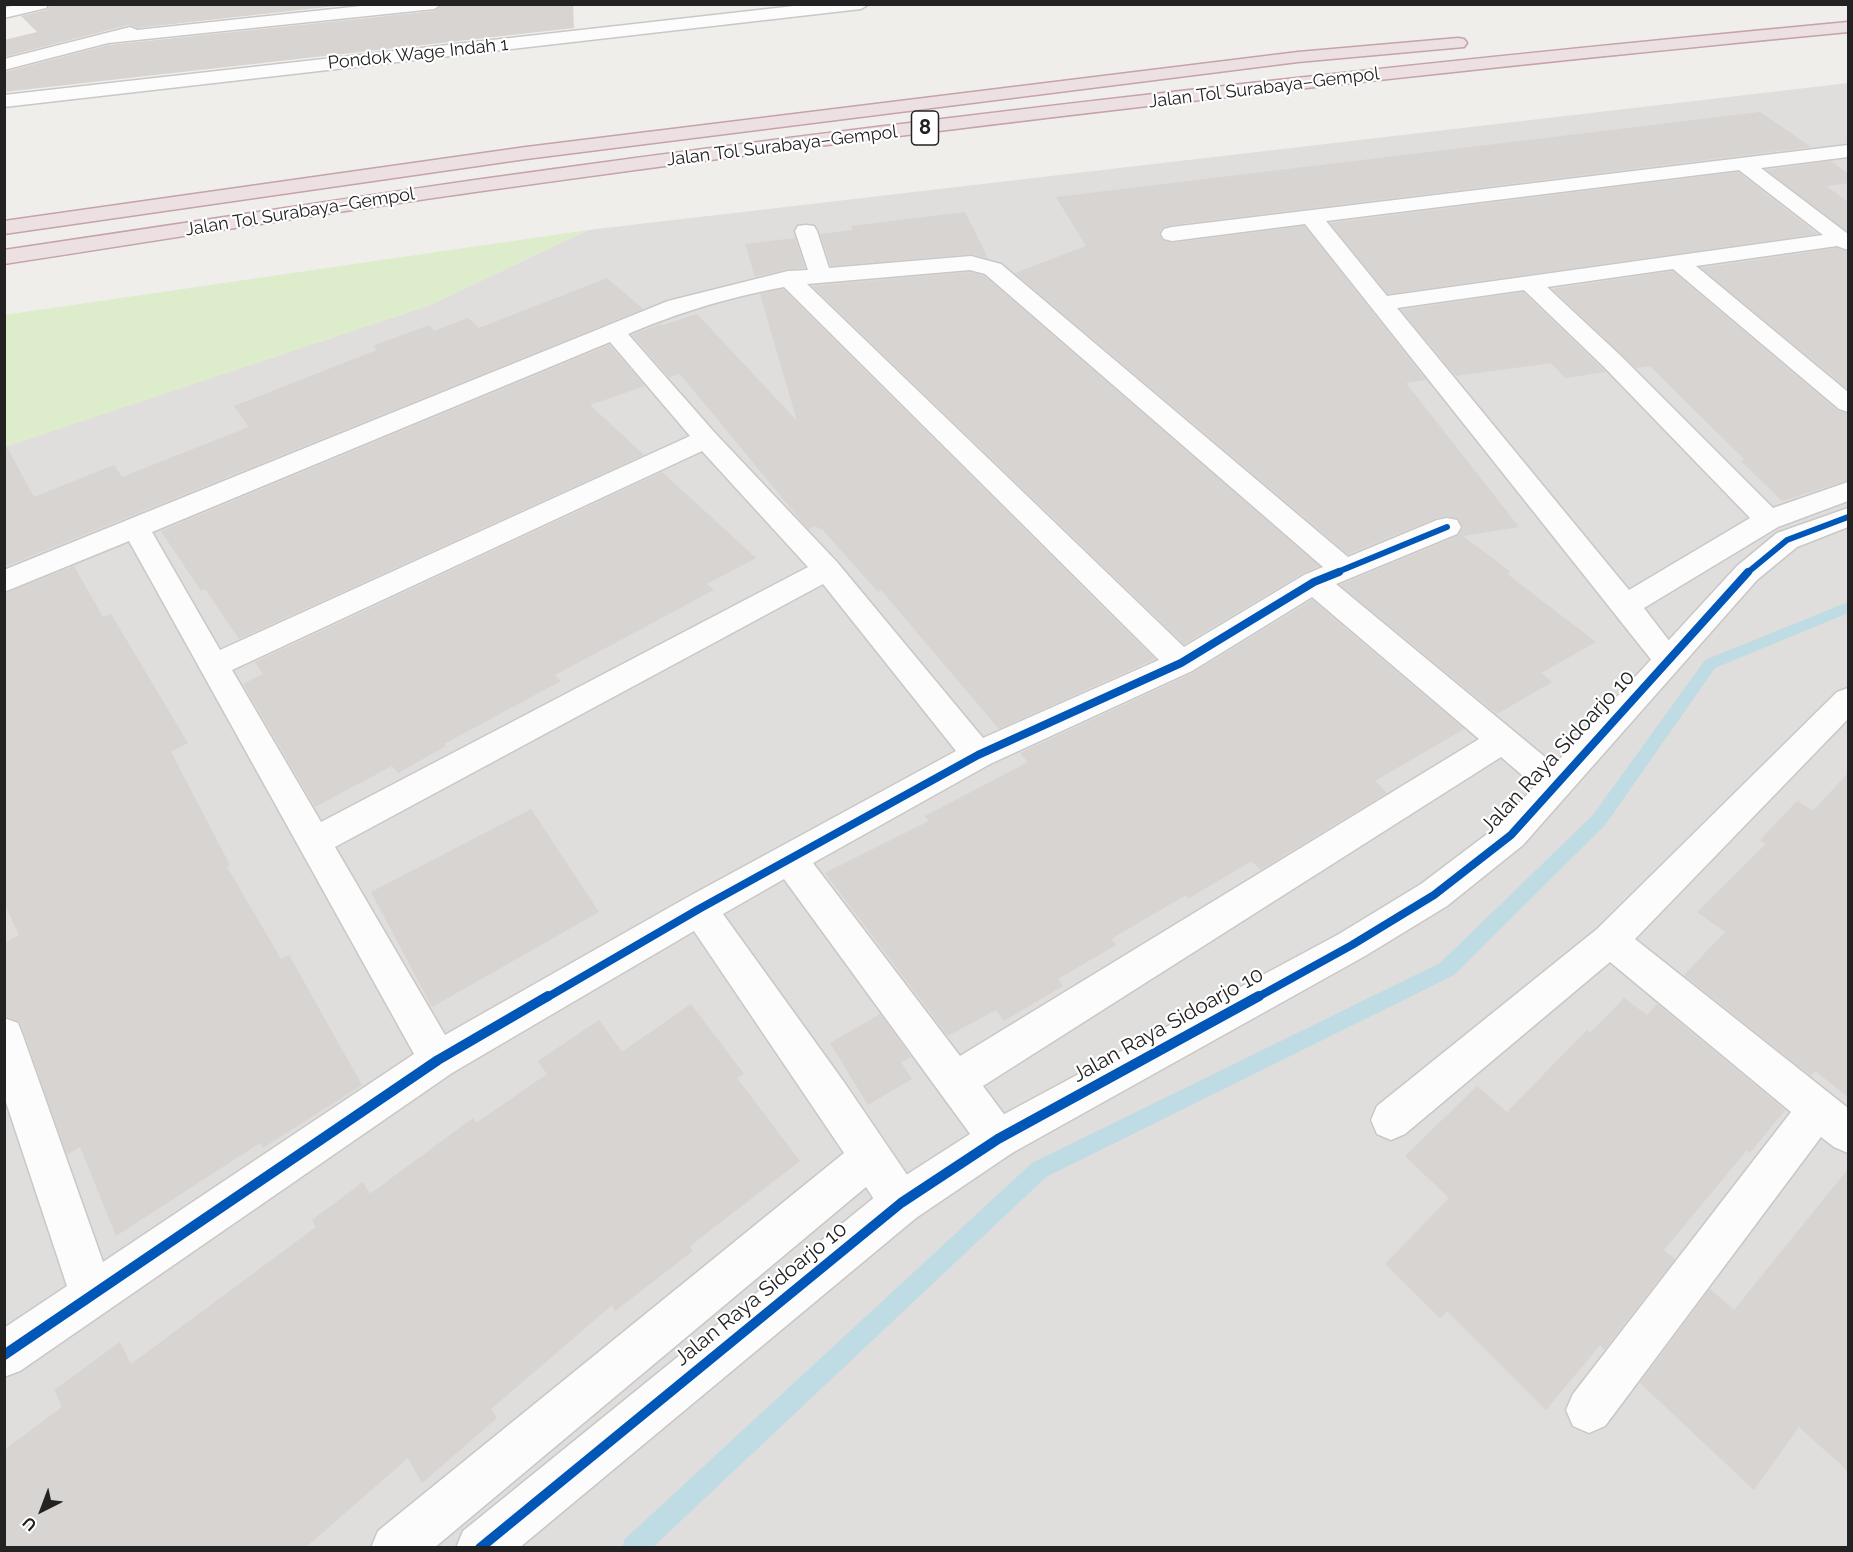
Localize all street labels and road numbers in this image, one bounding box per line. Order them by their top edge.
street label: Pondok Wage Indah 1 [327,34,509,74]
street label: Jalan Tol Surabaya–Gempol [1148,63,1380,113]
road number: 8 [912,111,938,145]
street label: Jalan Tol Surabaya–Gempol [666,121,898,171]
street label: Jalan Tol Surabaya–Gempol [184,183,416,241]
street label: Jalan Raya Sidoarjo 10 [1476,665,1640,839]
street label: Jalan Raya Sidoarjo 10 [1068,962,1268,1088]
street label: Jalan Raya Sidoarjo 10 [670,1217,852,1371]

